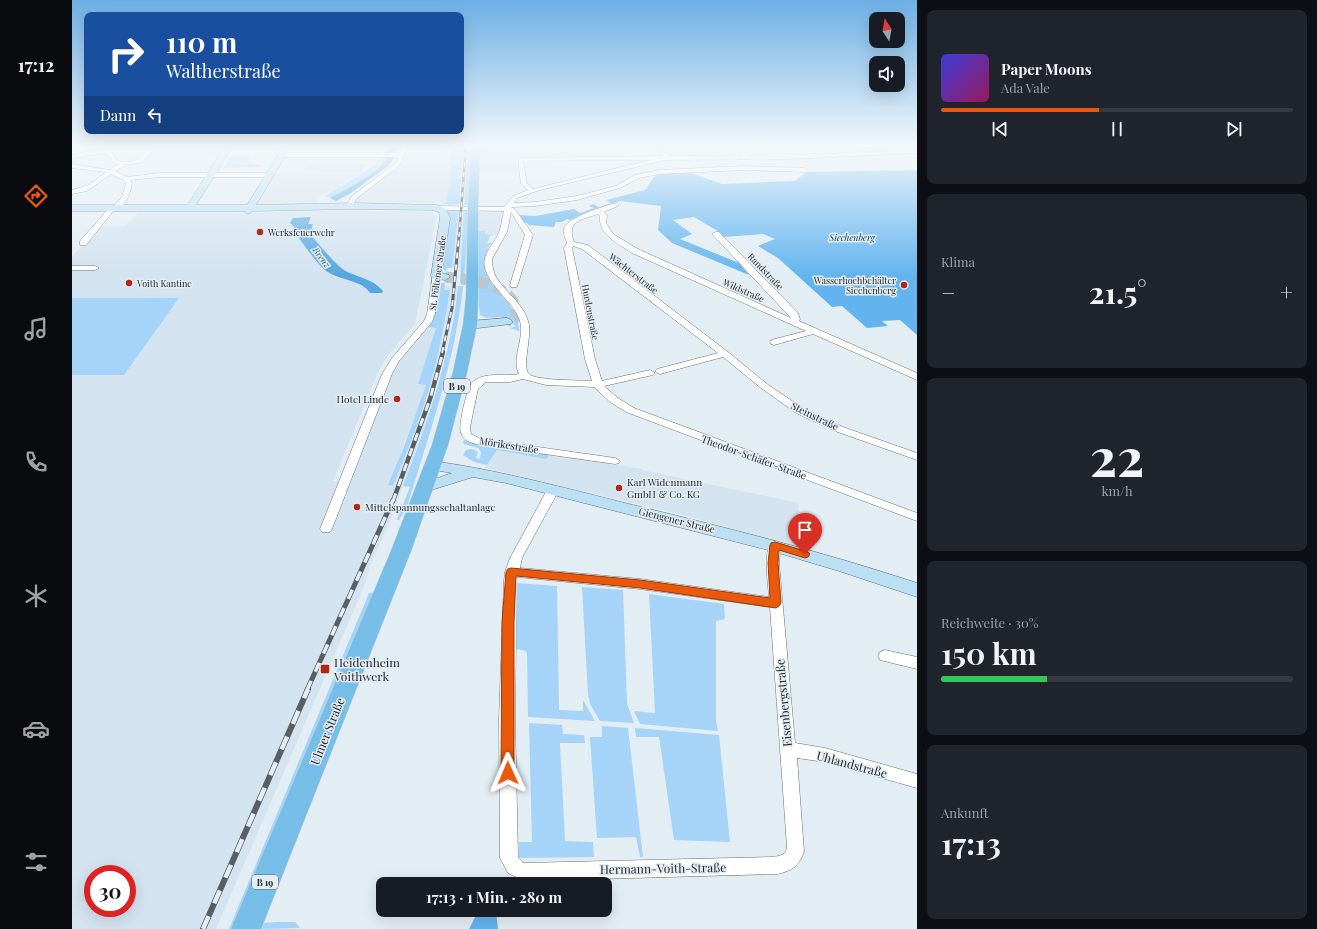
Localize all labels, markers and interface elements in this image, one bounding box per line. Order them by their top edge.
north arrow [869,12,905,48]
map controls [869,12,905,92]
text: 110 m [166,23,237,60]
icon: right [100,28,152,80]
text: 17:12 [18,53,54,77]
button: sound [869,56,905,92]
text: Waltherstraße [166,59,281,83]
text: Paper Moons [1001,59,1092,79]
text: Ada Vale [1001,79,1050,96]
icon: left [144,104,166,126]
text: Dann [100,105,136,125]
icon: previous [989,118,1011,140]
icon: pause [1106,118,1128,140]
icon: next [1223,118,1245,140]
icon: directions [22,182,50,210]
place label: Werksfeuerwehr [267,226,335,238]
marker: Werksfeuerwehr [255,227,265,237]
park label: Siechenberg [828,231,876,243]
street label: St. Pöltener Straße [426,234,448,311]
water label: Brenz [310,244,334,270]
street label: Wächterstraße [606,249,661,296]
street label: Randstraße [746,250,787,292]
text: Klima [941,253,975,270]
text: 21.5° [1089,272,1147,312]
place label: Wasserhochbehälter Siechenberg [813,274,896,296]
street label: Wildstraße [721,275,767,305]
place label: Voith Kantine [136,277,192,289]
text: − [941,277,955,307]
text: + [1280,277,1293,307]
marker: Voith Kantine [124,278,134,288]
marker: Wasserhochbehälter Siechenberg [899,280,909,290]
street label: Hurdenstraße [580,283,602,341]
icon: music [22,315,50,343]
road number: B 19 [444,379,470,393]
place label: Hotel Linde [337,392,389,406]
marker: Hotel Linde [392,394,402,404]
street label: Steinstraße [789,398,841,434]
text: 22 [1090,421,1144,490]
street label: Theodor-Schäfer-Straße [700,431,808,483]
street label: Mörikestraße [478,433,540,457]
icon: phone [22,448,50,476]
place label: Karl Widenmann GmbH & Co. KG [627,475,702,501]
text: km/h [1101,482,1133,499]
marker: Karl Widenmann GmbH & Co. KG [614,483,624,493]
place label: Mittelspannungsschaltanlage [365,500,495,514]
marker: Mittelspannungsschaltanlage [352,502,362,512]
street label: Giengener Straße [637,504,717,536]
pin [788,513,822,554]
icon: arrive [794,519,816,541]
icon: climate [22,582,50,610]
text: Reichweite · 30% [941,614,1038,631]
text: 150 km [941,633,1037,673]
place label: Heidenheim Voithwerk [333,654,400,684]
street label: Eisenbergstraße [771,659,795,747]
marker: Heidenheim Voithwerk [319,663,331,675]
street label: Ulmer Straße [306,695,348,767]
icon: car [22,715,50,743]
street label: Uhlandstraße [815,747,889,781]
position arrow [487,752,529,794]
text: Ankunft [941,804,988,821]
text: 17:13 [941,823,1001,863]
icon: filters [22,848,50,876]
street label: Hermann-Voith-Straße [600,859,726,877]
speed limit sign: 30 [84,865,136,917]
road number: B 19 [252,875,278,889]
text: 17:13 · 1 Min. · 280 m [426,887,562,907]

